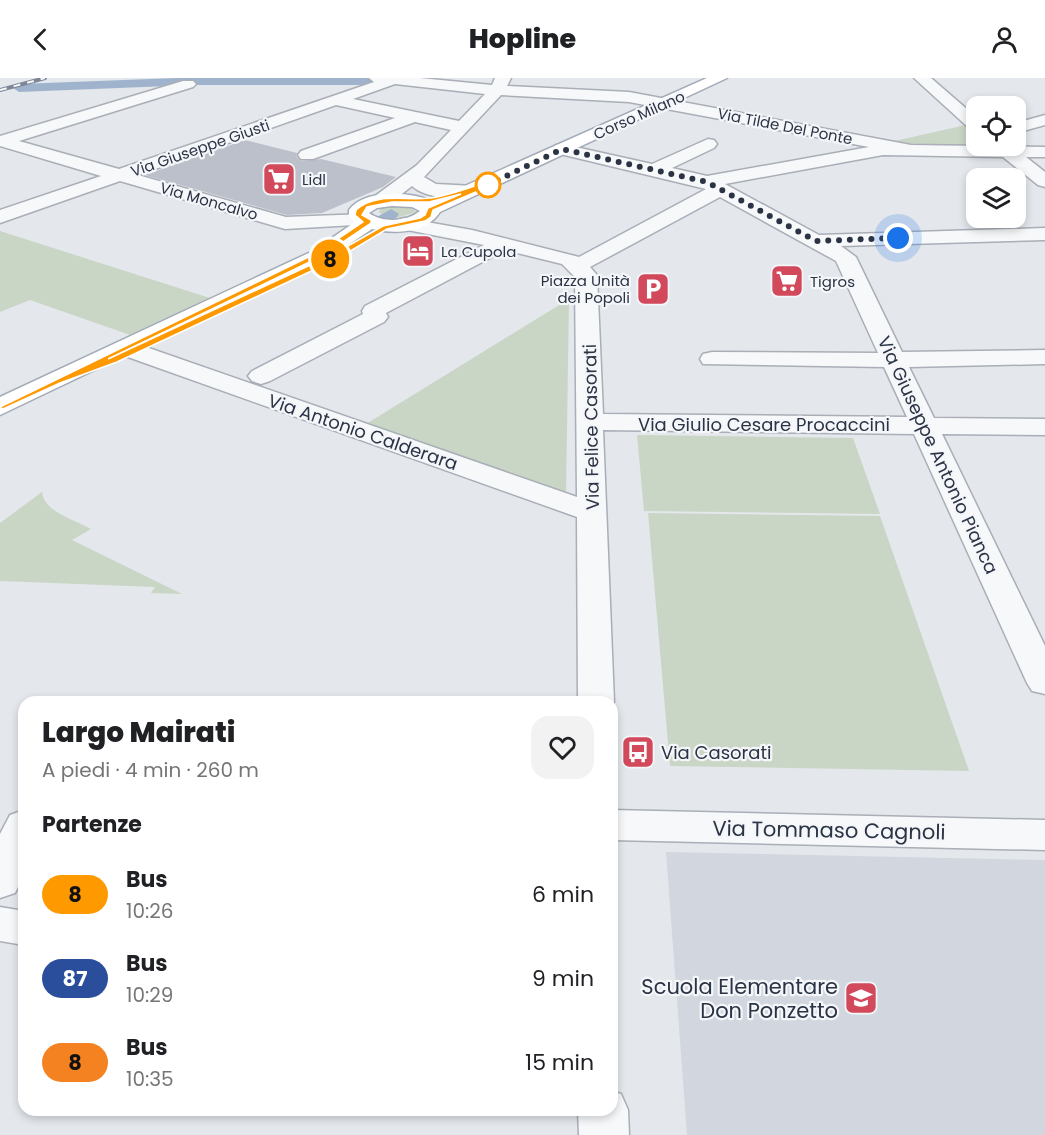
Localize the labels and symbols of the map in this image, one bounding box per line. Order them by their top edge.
street label: Corso Milano [590,86,688,144]
street label: Via Tilde Del Ponte [716,103,854,149]
street label: Via Giuseppe Giusti [128,114,272,182]
supermarket icon: Lidl [261,161,297,197]
place label: Lidl [302,169,326,190]
unlabelled marker [475,172,501,198]
street label: Via Moncalvo [158,177,260,225]
your location [883,223,913,253]
hotel icon: La Cupola [400,233,436,269]
line badge: 8 [310,240,350,279]
place label: La Cupola [441,241,516,262]
supermarket icon: Tigros [769,263,805,299]
place label: Piazza Unità dei Popoli [541,270,630,308]
parking icon: Piazza Unità dei Popoli [635,271,671,307]
place label: Tigros [810,271,855,292]
street label: Via Giuseppe Antonio Pianca [872,332,1004,578]
street label: Via Felice Casorati [577,344,605,510]
street label: Via Antonio Calderara [265,388,461,476]
street label: Via Giulio Cesare Procaccini [638,412,890,437]
bus stop icon: Via Casorati [620,734,656,770]
place label: Via Casorati [661,740,771,765]
street label: Via Tommaso Cagnoli [712,813,946,847]
place label: Scuola Elementare Don Ponzetto [641,972,838,1025]
school or university icon: Scuola Elementare Don Ponzetto [843,980,879,1016]

